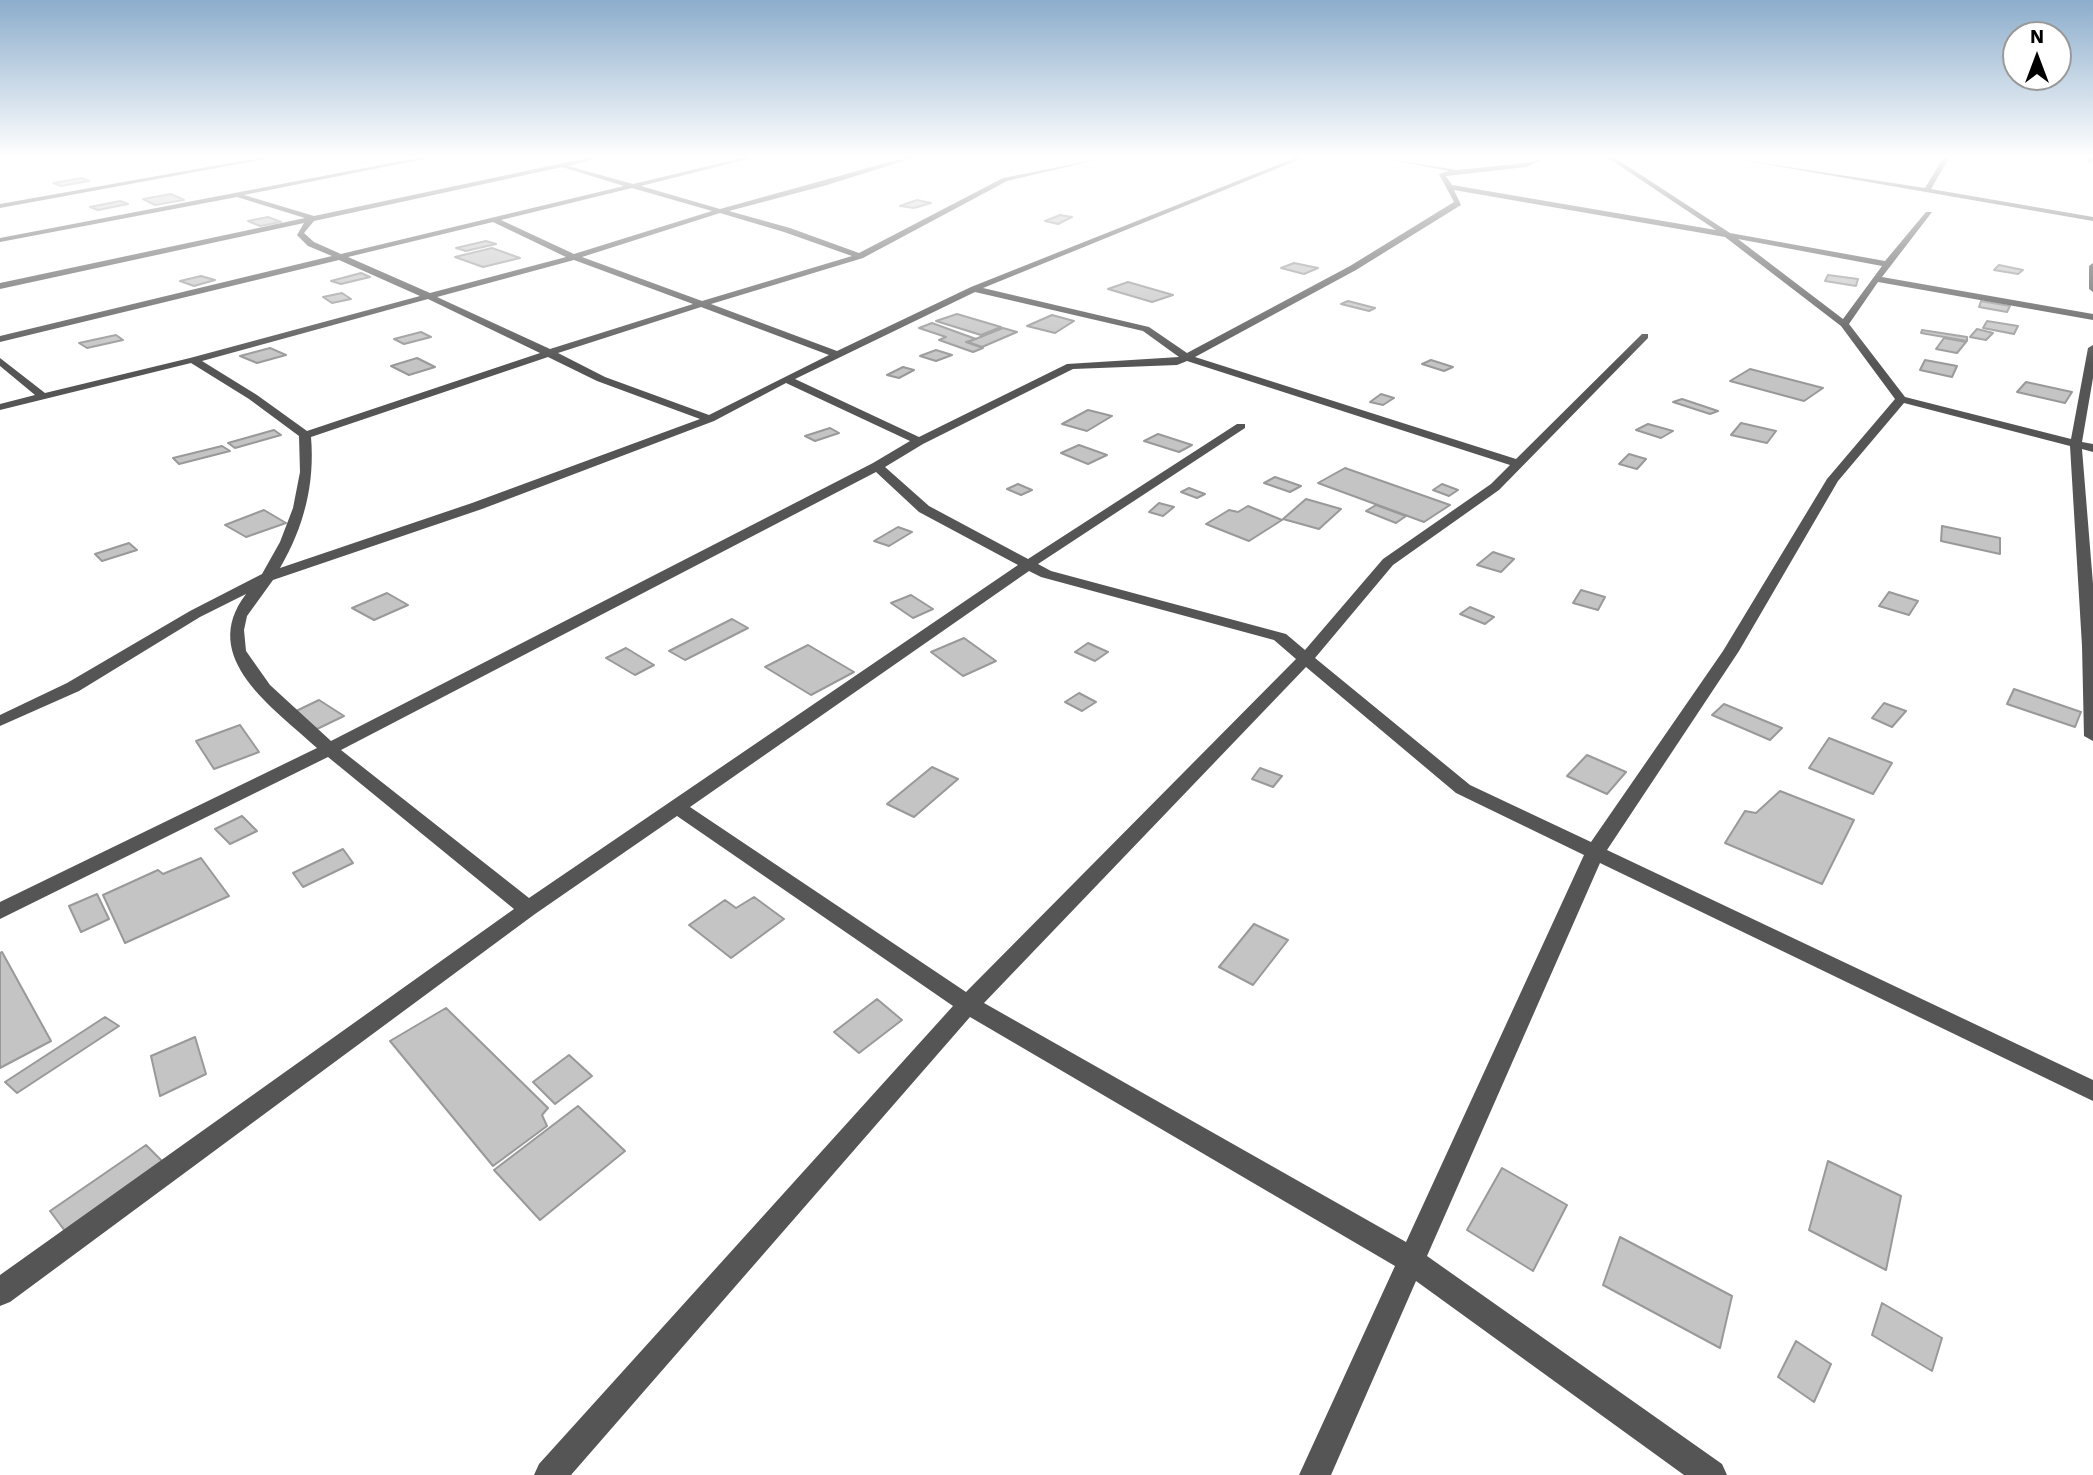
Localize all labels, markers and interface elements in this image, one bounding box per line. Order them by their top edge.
north arrow [2002,21,2072,91]
text: N [2030,25,2044,48]

